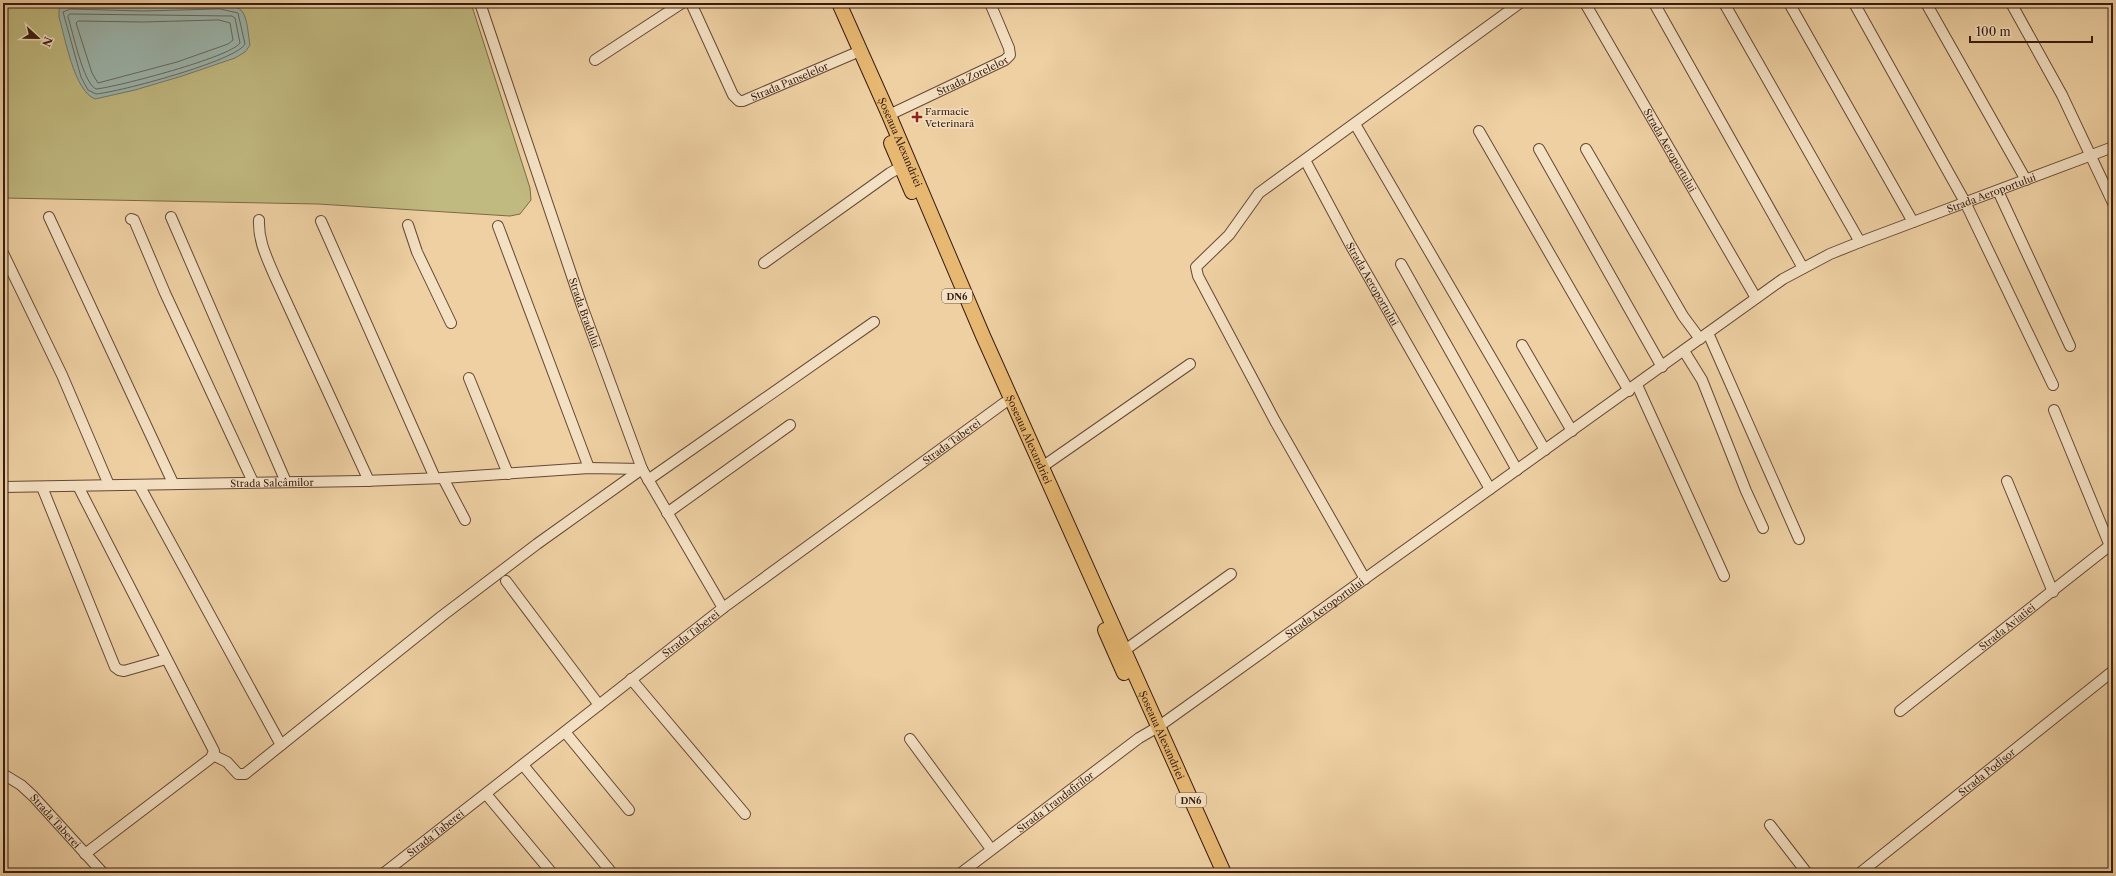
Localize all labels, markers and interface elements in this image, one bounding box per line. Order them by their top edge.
north arrow [18,18,58,58]
scale bar [1970,18,2092,44]
text: 100 m [1976,24,2011,39]
text: N [39,35,56,49]
street label: Strada Zorelelor [934,53,1012,98]
street label: Strada Panselelor [749,59,831,103]
street label: Șoseaua Alexandriei [875,95,925,189]
place label: Farmacie Veterinară [924,105,975,130]
street label: Strada Aeroportului [1641,106,1699,194]
marker: Farmacie Veterinară [912,112,922,122]
street label: Strada Aeroportului [1945,170,2037,215]
street label: Strada Aeroportului [1344,240,1402,328]
street label: Strada Bradului [566,276,603,350]
road number: DN6 [942,289,972,303]
street label: Șoseaua Alexandriei [1004,393,1055,486]
street label: Strada Taberei [920,416,983,467]
street label: Strada Salcâmilor [230,475,315,490]
street label: Strada Aeroportului [1282,575,1366,640]
street label: Strada Aviatiei [1976,601,2038,653]
street label: Strada Taberei [659,607,722,660]
street label: Șoseaua Alexandriei [1136,688,1188,781]
street label: Strada Podișor [1955,745,2018,799]
street label: Strada Trandafirilor [1014,768,1097,835]
street label: Strada Taberei [28,791,84,851]
road number: DN6 [1176,793,1206,807]
street label: Strada Taberei [404,807,466,859]

